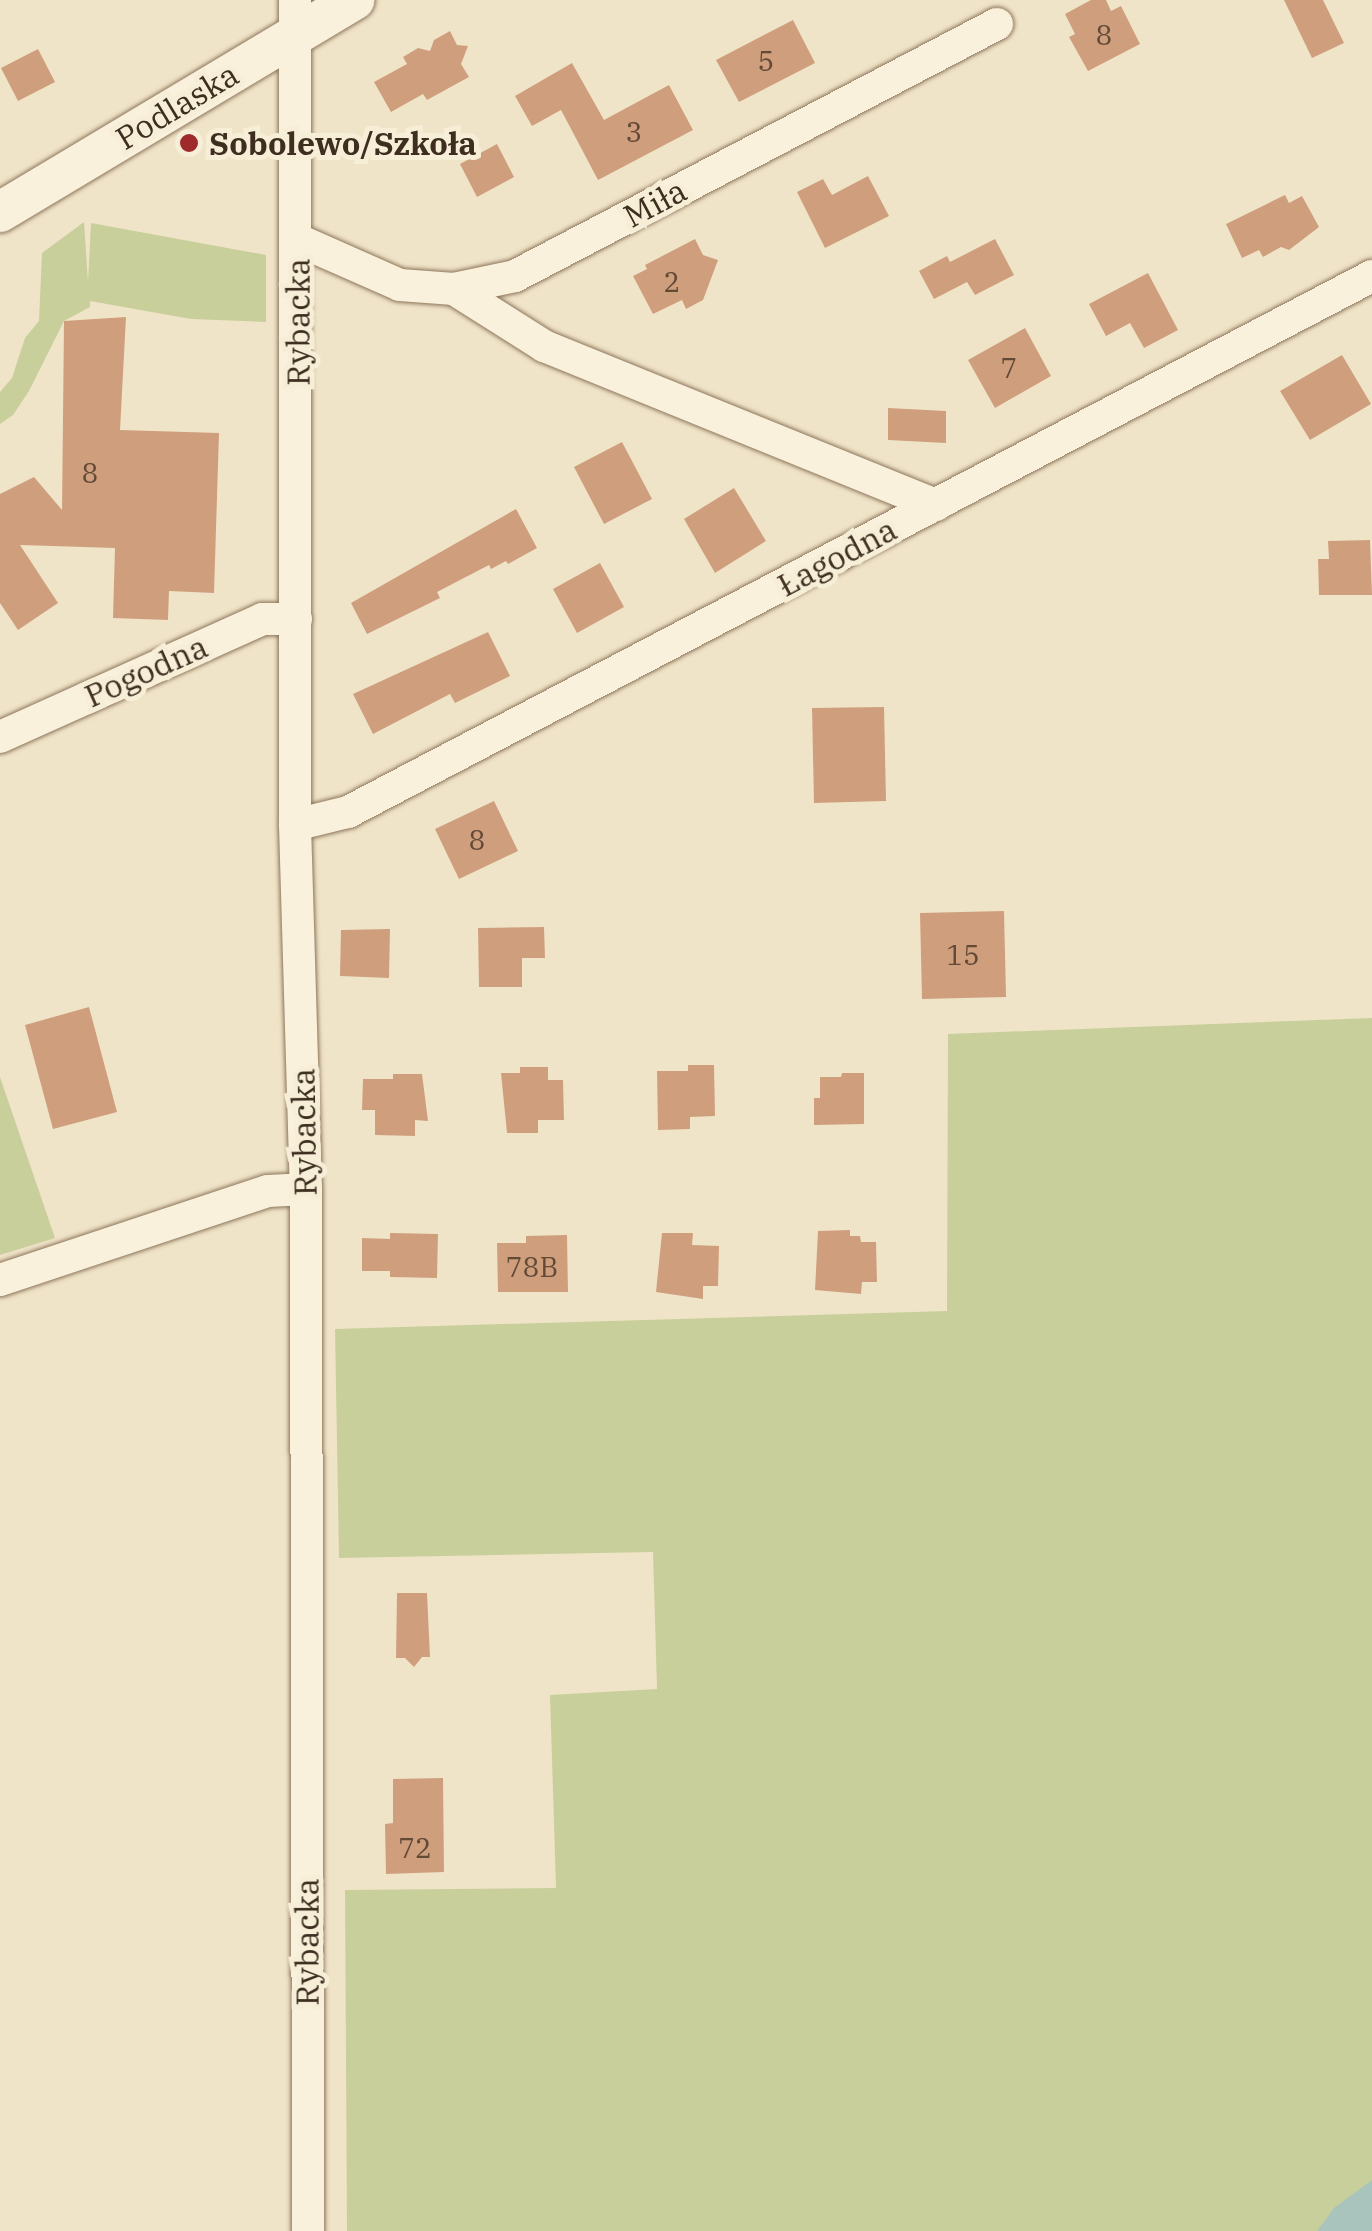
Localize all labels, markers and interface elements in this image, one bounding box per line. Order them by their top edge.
house number: 8 [1096,18,1112,52]
house number: 5 [758,44,774,78]
street label: Podlaska [109,55,245,157]
house number: 3 [626,115,642,149]
place label: Sobolewo/Szkoła [209,124,477,162]
marker: Sobolewo/Szkoła [178,132,200,154]
street label: Miła [617,171,693,235]
street label: Rybacka [279,258,317,386]
house number: 2 [664,265,680,299]
house number: 7 [1001,351,1017,385]
house number: 8 [82,456,98,490]
street label: Łagodna [771,510,903,604]
street label: Pogodna [79,627,213,715]
house number: 8 [469,823,485,857]
house number: 15 [946,938,980,972]
street label: Rybacka [284,1068,324,1196]
house number: 78B [506,1250,558,1284]
house number: 72 [398,1831,432,1865]
street label: Rybacka [288,1878,326,2006]

